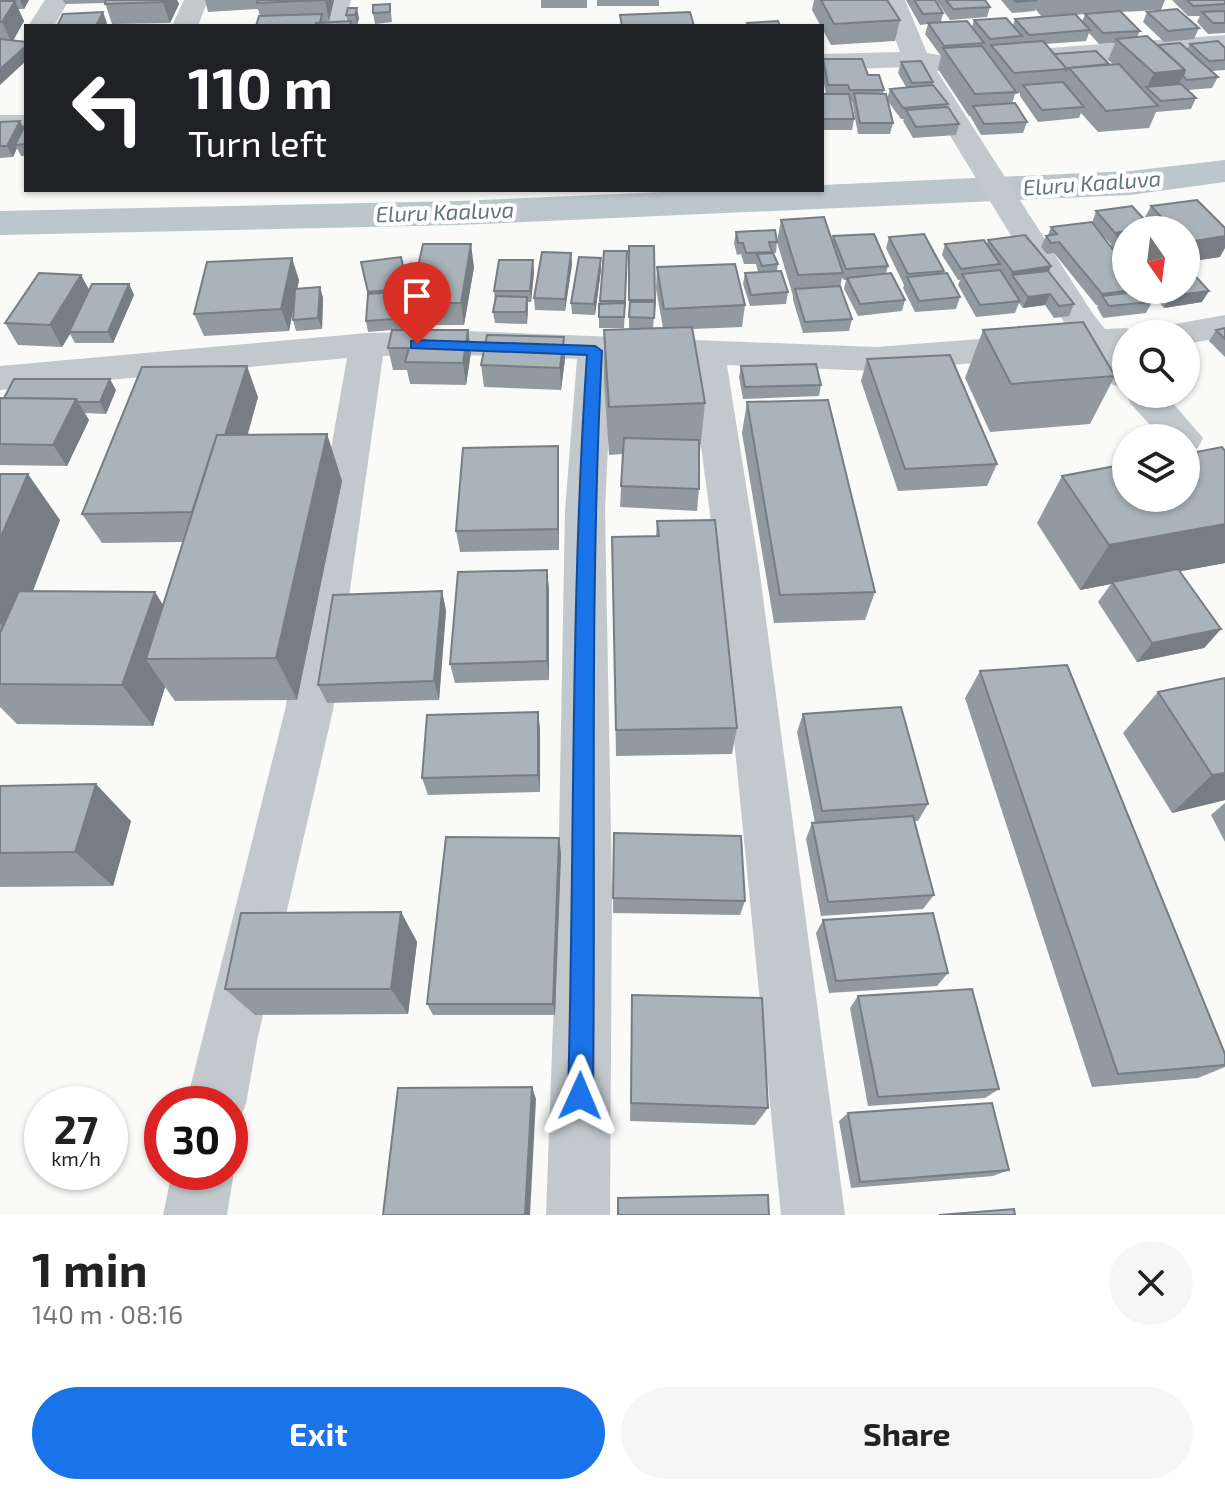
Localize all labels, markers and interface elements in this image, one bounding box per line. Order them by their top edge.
text: 110 m [188,53,333,120]
icon: left [56,56,160,160]
text: Turn left [188,121,327,164]
water label: Eluru Kaaluva [1022,164,1162,200]
water label: Eluru Kaaluva [375,196,515,226]
north arrow [1112,216,1200,304]
map controls [1112,216,1200,512]
pin [383,262,451,344]
icon: arrive [395,274,439,318]
button: search [1112,320,1200,408]
button: layers [1112,424,1200,512]
position arrow [538,1054,622,1138]
speed limit sign: 30 [144,1086,248,1190]
text: 27 [54,1104,98,1152]
text: km/h [51,1146,101,1170]
text: 1 min [32,1239,148,1297]
button: close [1109,1241,1193,1325]
text: 140 m · 08:16 [32,1298,183,1329]
button: Exit [32,1387,605,1479]
button: Share [621,1387,1193,1479]

